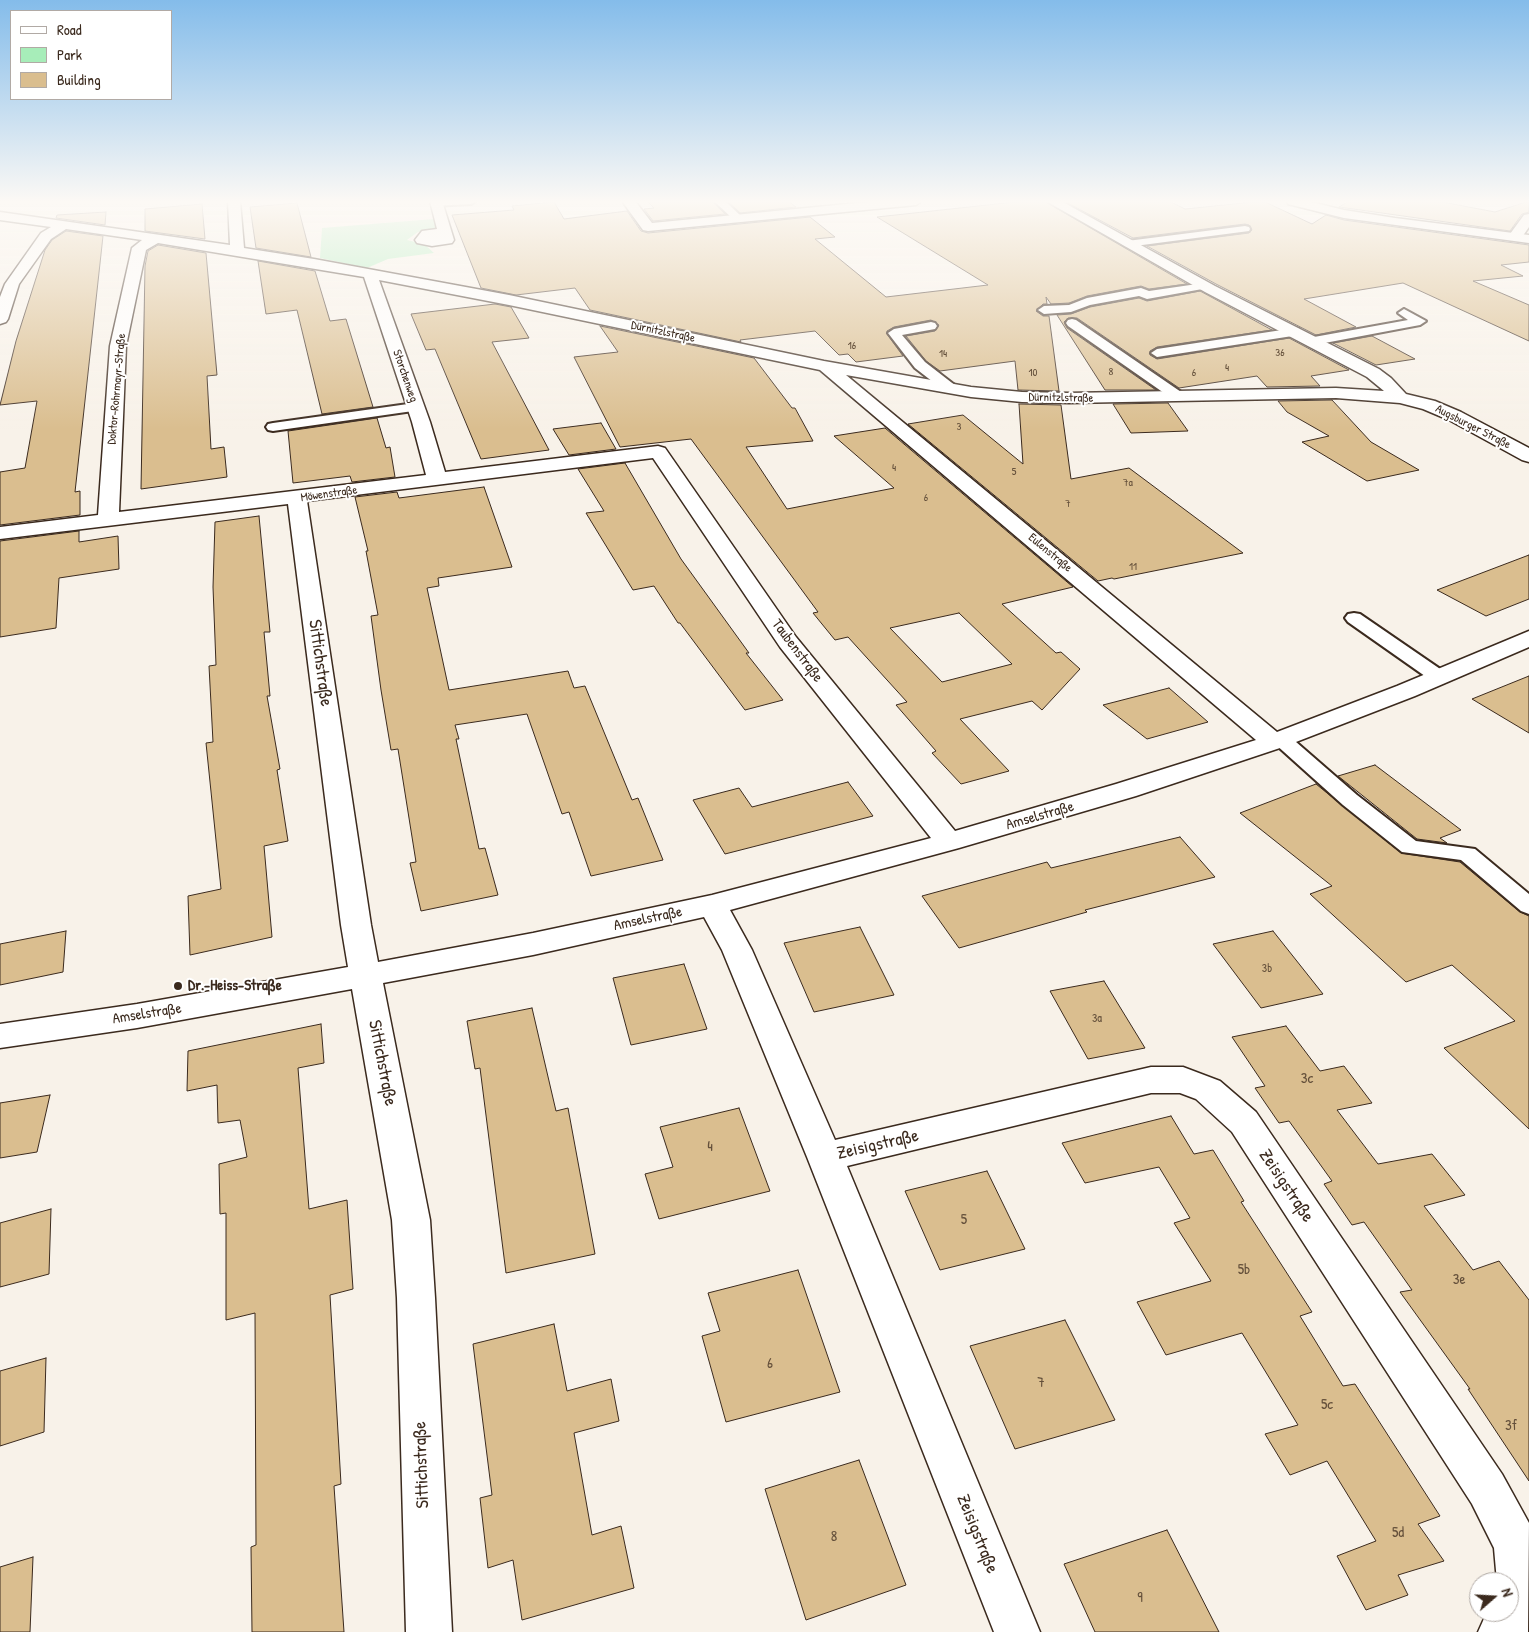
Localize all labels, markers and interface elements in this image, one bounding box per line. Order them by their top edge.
legend [10,10,172,100]
text: Road [57,19,82,40]
text: Park [57,44,82,65]
text: Building [57,69,101,90]
street label: Dürnitzlstraße [630,318,696,346]
street label: Doktor-Rohrmayr-Straße [105,333,129,445]
house number: 16 [848,339,856,353]
house number: 36 [1275,346,1285,360]
house number: 14 [939,347,947,361]
street label: Storchenweg [389,348,421,404]
house number: 4 [1225,361,1229,375]
house number: 8 [1109,365,1113,379]
house number: 10 [1029,366,1037,380]
house number: 6 [1192,366,1196,380]
street label: Dürnitzlstraße [1028,390,1094,406]
street label: Augsburger Straße [1433,402,1513,452]
house number: 3 [957,420,961,434]
house number: 4 [892,461,896,475]
house number: 5 [1012,465,1016,479]
house number: 7a [1123,476,1133,490]
street label: Möwenstraße [300,483,358,505]
house number: 6 [924,491,928,505]
house number: 7 [1065,497,1071,511]
street label: Eulenstraße [1025,531,1075,575]
house number: 11 [1129,560,1137,574]
street label: Taubenstraße [767,616,827,686]
street label: Sittichstraße [303,618,337,708]
street label: Amselstraße [1004,798,1076,834]
street label: Amselstraße [612,903,684,935]
house number: 3b [1262,962,1272,976]
place label: Dr.-Heiss-Straße [188,977,282,995]
marker: Dr.-Heiss-Straße [172,980,184,992]
street label: Amselstraße [111,1000,183,1028]
house number: 3a [1092,1012,1102,1026]
street label: Sittichstraße [363,1018,401,1108]
house number: 3c [1301,1070,1313,1088]
street label: Zeisigstraße [835,1125,921,1165]
house number: 4 [707,1138,713,1156]
street label: Zeisigstraße [1254,1146,1318,1226]
house number: 5 [961,1211,967,1229]
house number: 5b [1238,1261,1250,1279]
house number: 3e [1453,1271,1465,1289]
house number: 6 [767,1355,773,1373]
house number: 7 [1037,1374,1045,1392]
house number: 5c [1321,1396,1333,1414]
house number: 3f [1505,1417,1517,1435]
street label: Sittichstraße [410,1421,434,1509]
street label: Zeisigstraße [951,1491,1003,1577]
house number: 5d [1392,1524,1404,1542]
house number: 8 [831,1528,837,1546]
north arrow [1469,1572,1519,1622]
text: N [1498,1586,1518,1599]
house number: 9 [1137,1589,1143,1607]

